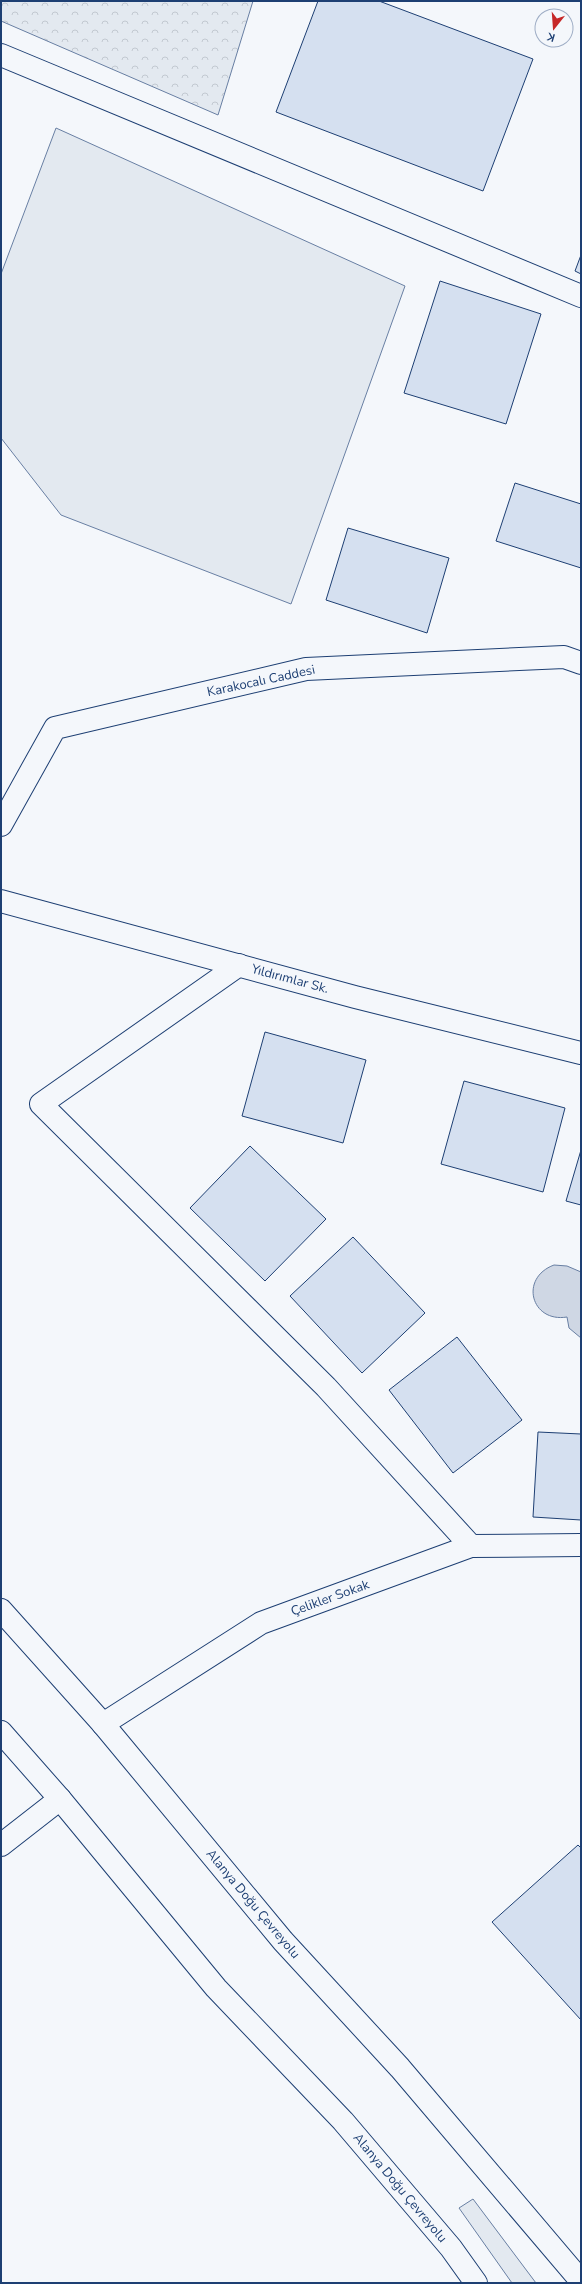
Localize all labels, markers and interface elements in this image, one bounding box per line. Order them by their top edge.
north arrow [534,8,574,48]
text: K [545,29,557,45]
street label: Karakocalı Caddesi [205,661,317,701]
street label: Yıldırımlar Sk. [248,960,331,998]
street label: Çelikler Sokak [288,1575,372,1621]
street label: Alanya Doğu Çevreyolu [202,1846,304,1962]
street label: Alanya Doğu Çevreyolu [349,2130,451,2246]

